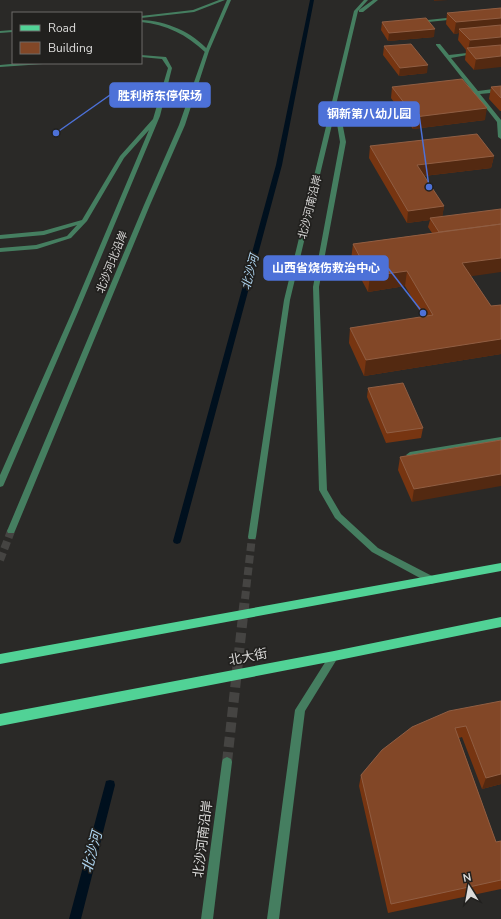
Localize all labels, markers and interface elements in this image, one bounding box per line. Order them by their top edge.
legend [12,12,142,64]
text: Road [48,20,76,36]
text: Building [48,40,93,56]
callout: 胜利桥东停保场 [110,83,210,107]
text: 胜利桥东停保场 [118,88,202,104]
callout: 钢新第八幼儿园 [319,102,419,126]
text: 钢新第八幼儿园 [327,106,411,122]
street label: 北沙河南沿岸 [295,173,325,241]
street label: 北沙河北沿岸 [93,229,131,295]
water label: 北沙河 [238,251,263,291]
callout: 山西省烧伤救治中心 [264,256,388,280]
text: 山西省烧伤救治中心 [272,260,380,276]
street label: 北大街 [227,644,269,670]
street label: 北沙河南沿岸 [189,799,217,879]
water label: 北沙河 [77,826,107,875]
north arrow [449,867,489,907]
text: N [462,870,473,886]

